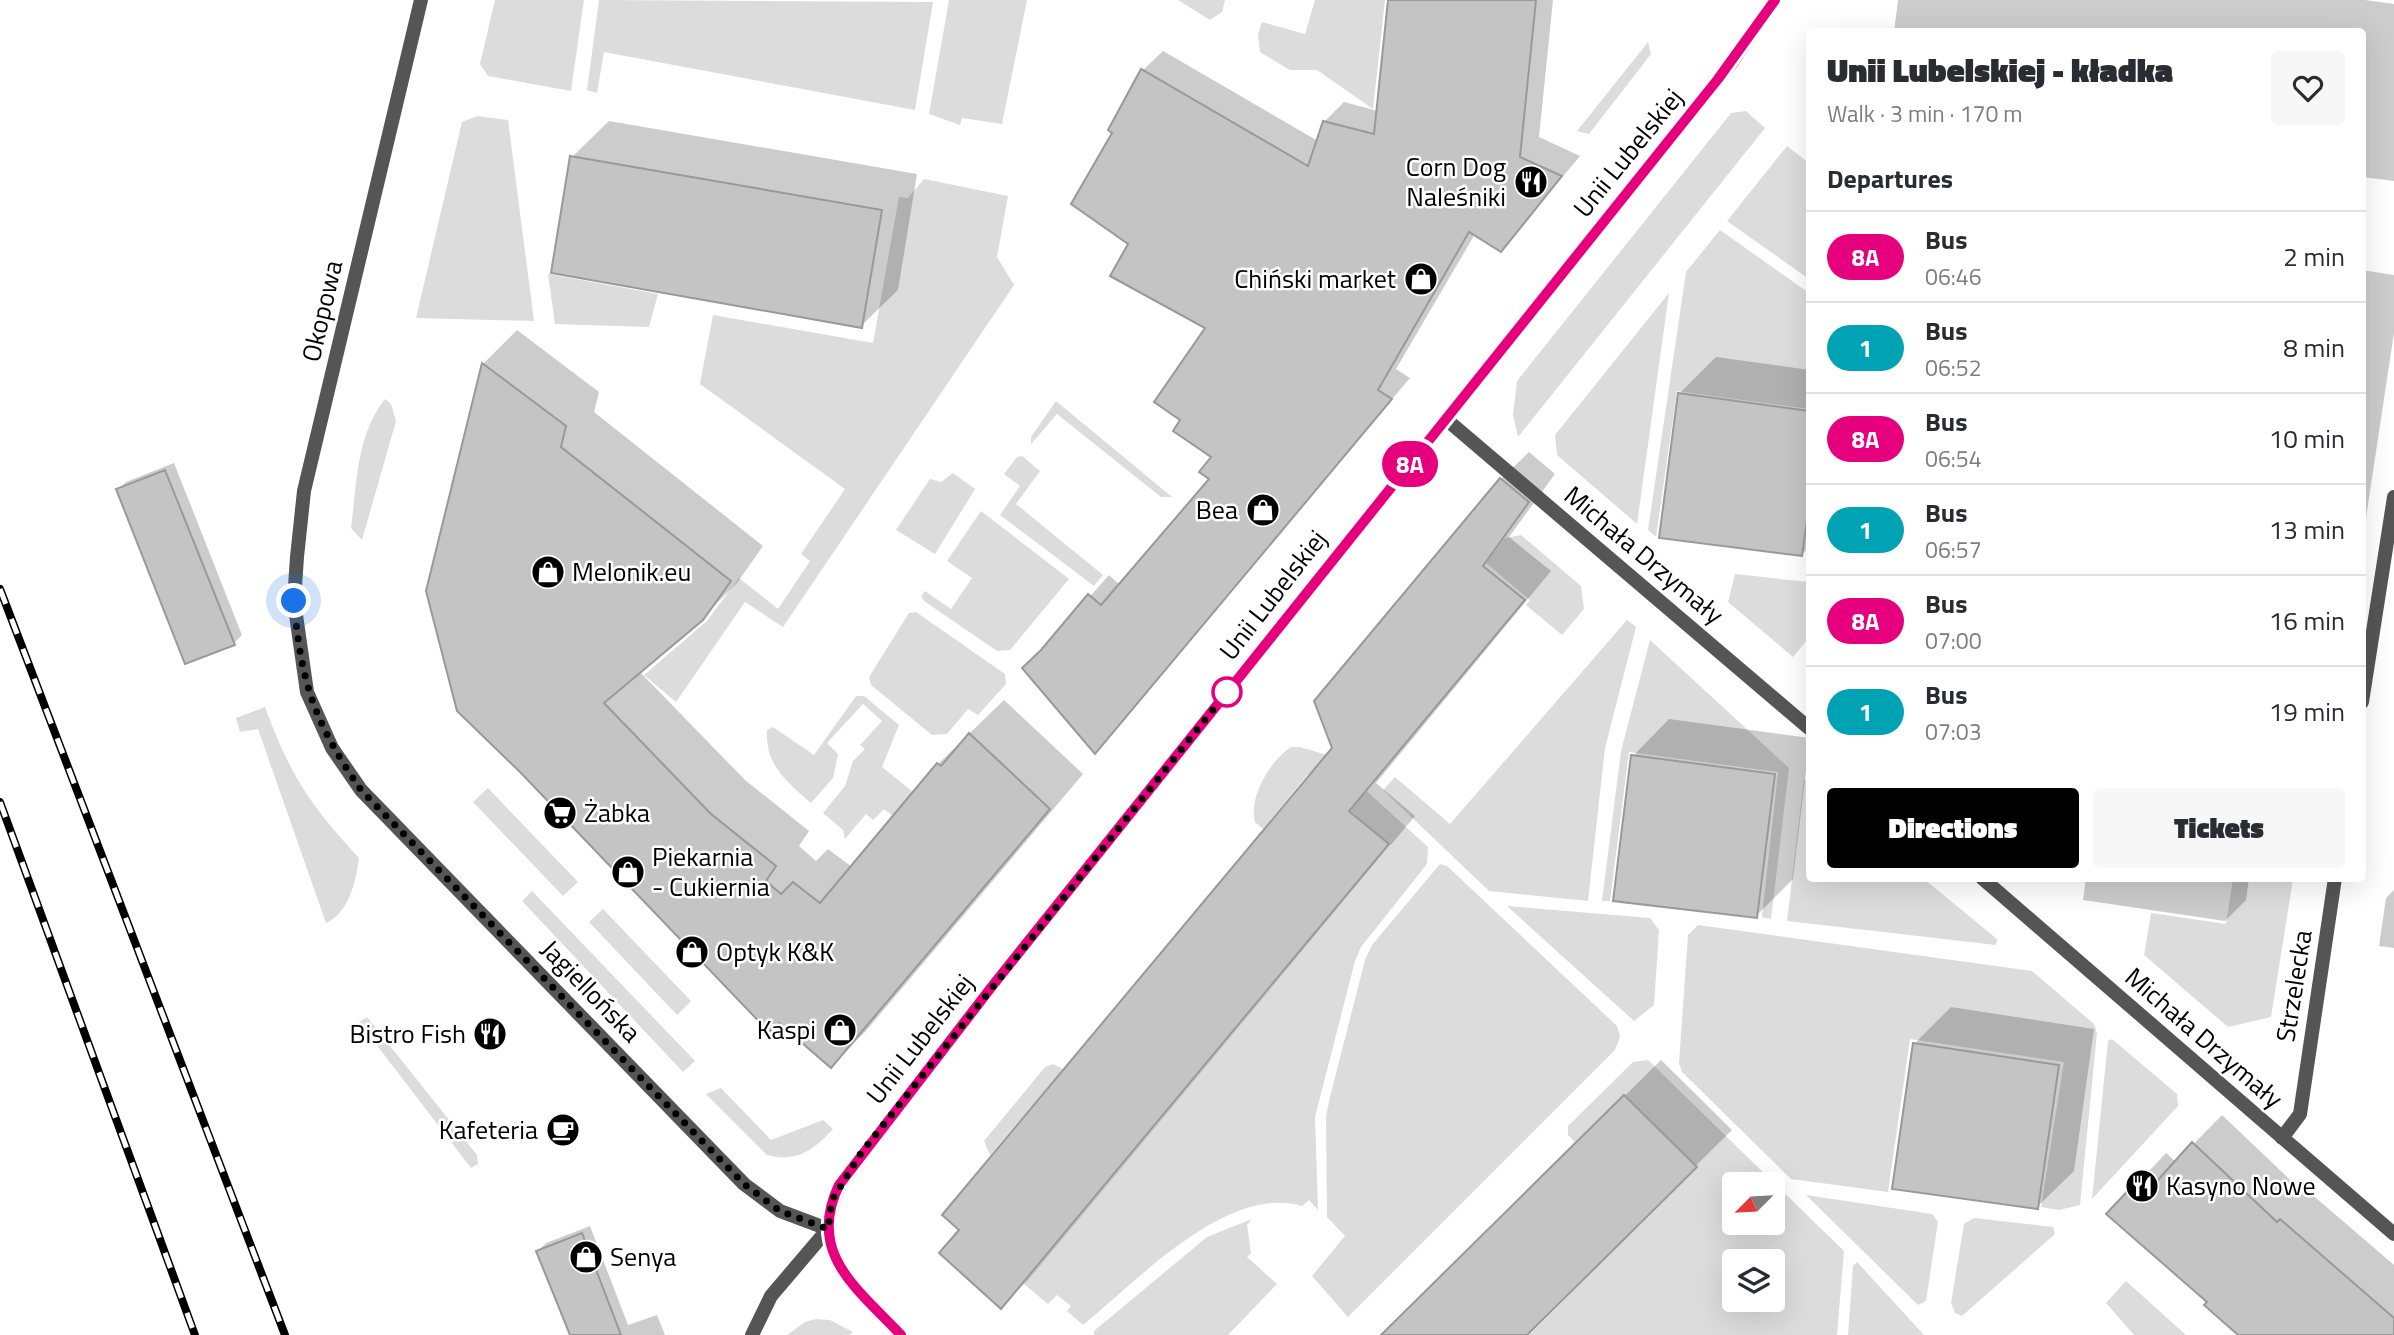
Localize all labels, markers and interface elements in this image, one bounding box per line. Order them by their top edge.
text: Unii Lubelskiej - kładka [1827,45,2173,95]
button: heart [2271,51,2345,125]
street label: Unii Lubelskiej [1563,80,1692,226]
text: Walk · 3 min · 170 m [1827,96,2023,131]
place label: Corn Dog Naleśniki [1406,147,1506,216]
text: Departures [1827,159,1953,198]
restaurant icon: Corn Dog Naleśniki [1512,163,1550,201]
text: Bus [1925,220,1967,259]
text: 2 min [2283,237,2345,276]
text: 8A [1852,239,1879,275]
street label: Okopowa [291,256,352,365]
place label: Chiński market [1234,259,1396,298]
text: 06:46 [1925,259,1982,294]
shop icon: Chiński market [1402,260,1440,298]
text: Bus [1925,311,1967,350]
text: 8 min [2283,328,2345,367]
text: 1 [1859,330,1872,366]
text: 06:52 [1925,350,1982,385]
text: Bus [1925,402,1967,441]
text: 10 min [2269,419,2345,458]
text: 8A [1852,421,1879,457]
line badge: 8A [1378,441,1442,487]
text: 06:54 [1925,441,1982,476]
text: 8A [1396,446,1424,482]
street label: Michała Drzymały [1556,476,1733,633]
place label: Bea [1196,490,1238,529]
shop icon: Bea [1244,491,1282,529]
text: Bus [1925,493,1967,532]
text: 13 min [2269,510,2345,549]
text: 1 [1859,512,1872,548]
street label: Unii Lubelskiej [1209,521,1336,668]
text: 06:57 [1925,532,1982,567]
place label: Melonik.eu [572,552,691,591]
shop icon: Melonik.eu [529,553,567,591]
your location [276,583,311,618]
text: Bus [1925,584,1967,623]
text: 16 min [2269,601,2345,640]
text: 8A [1852,603,1879,639]
text: 07:00 [1925,623,1982,658]
text: Bus [1925,675,1967,714]
unlabelled marker [1212,677,1242,707]
text: 19 min [2269,692,2345,731]
text: 1 [1859,694,1872,730]
text: 07:03 [1925,714,1982,749]
button: Directions [1827,788,2079,868]
button: Tickets [2093,788,2345,868]
place label: Żabka [584,793,650,832]
supermarket icon: Żabka [541,794,579,832]
place label: Piekarnia - Cukiernia [652,837,770,906]
shop icon: Piekarnia - Cukiernia [609,853,647,891]
street label: Strzelecka [2265,927,2322,1045]
street label: Jagiellońska [532,930,651,1051]
place label: Optyk K&K [716,932,834,971]
shop icon: Optyk K&K [673,933,711,971]
street label: Michała Drzymały [2117,958,2292,1117]
street label: Unii Lubelskiej [856,965,983,1112]
place label: Kaspi [757,1010,816,1049]
shop icon: Kaspi [821,1011,859,1049]
place label: Bistro Fish [349,1014,466,1053]
restaurant icon: Bistro Fish [471,1015,509,1053]
place label: Kafeteria [439,1110,538,1149]
cafe icon: Kafeteria [544,1111,582,1149]
place label: Kasyno Nowe [2166,1166,2316,1205]
restaurant icon: Kasyno Nowe [2123,1167,2161,1205]
north arrow [1722,1172,1785,1236]
map controls [1722,1172,1785,1312]
place label: Senya [610,1237,676,1276]
shop icon: Senya [567,1238,605,1276]
button: layers [1722,1249,1785,1312]

